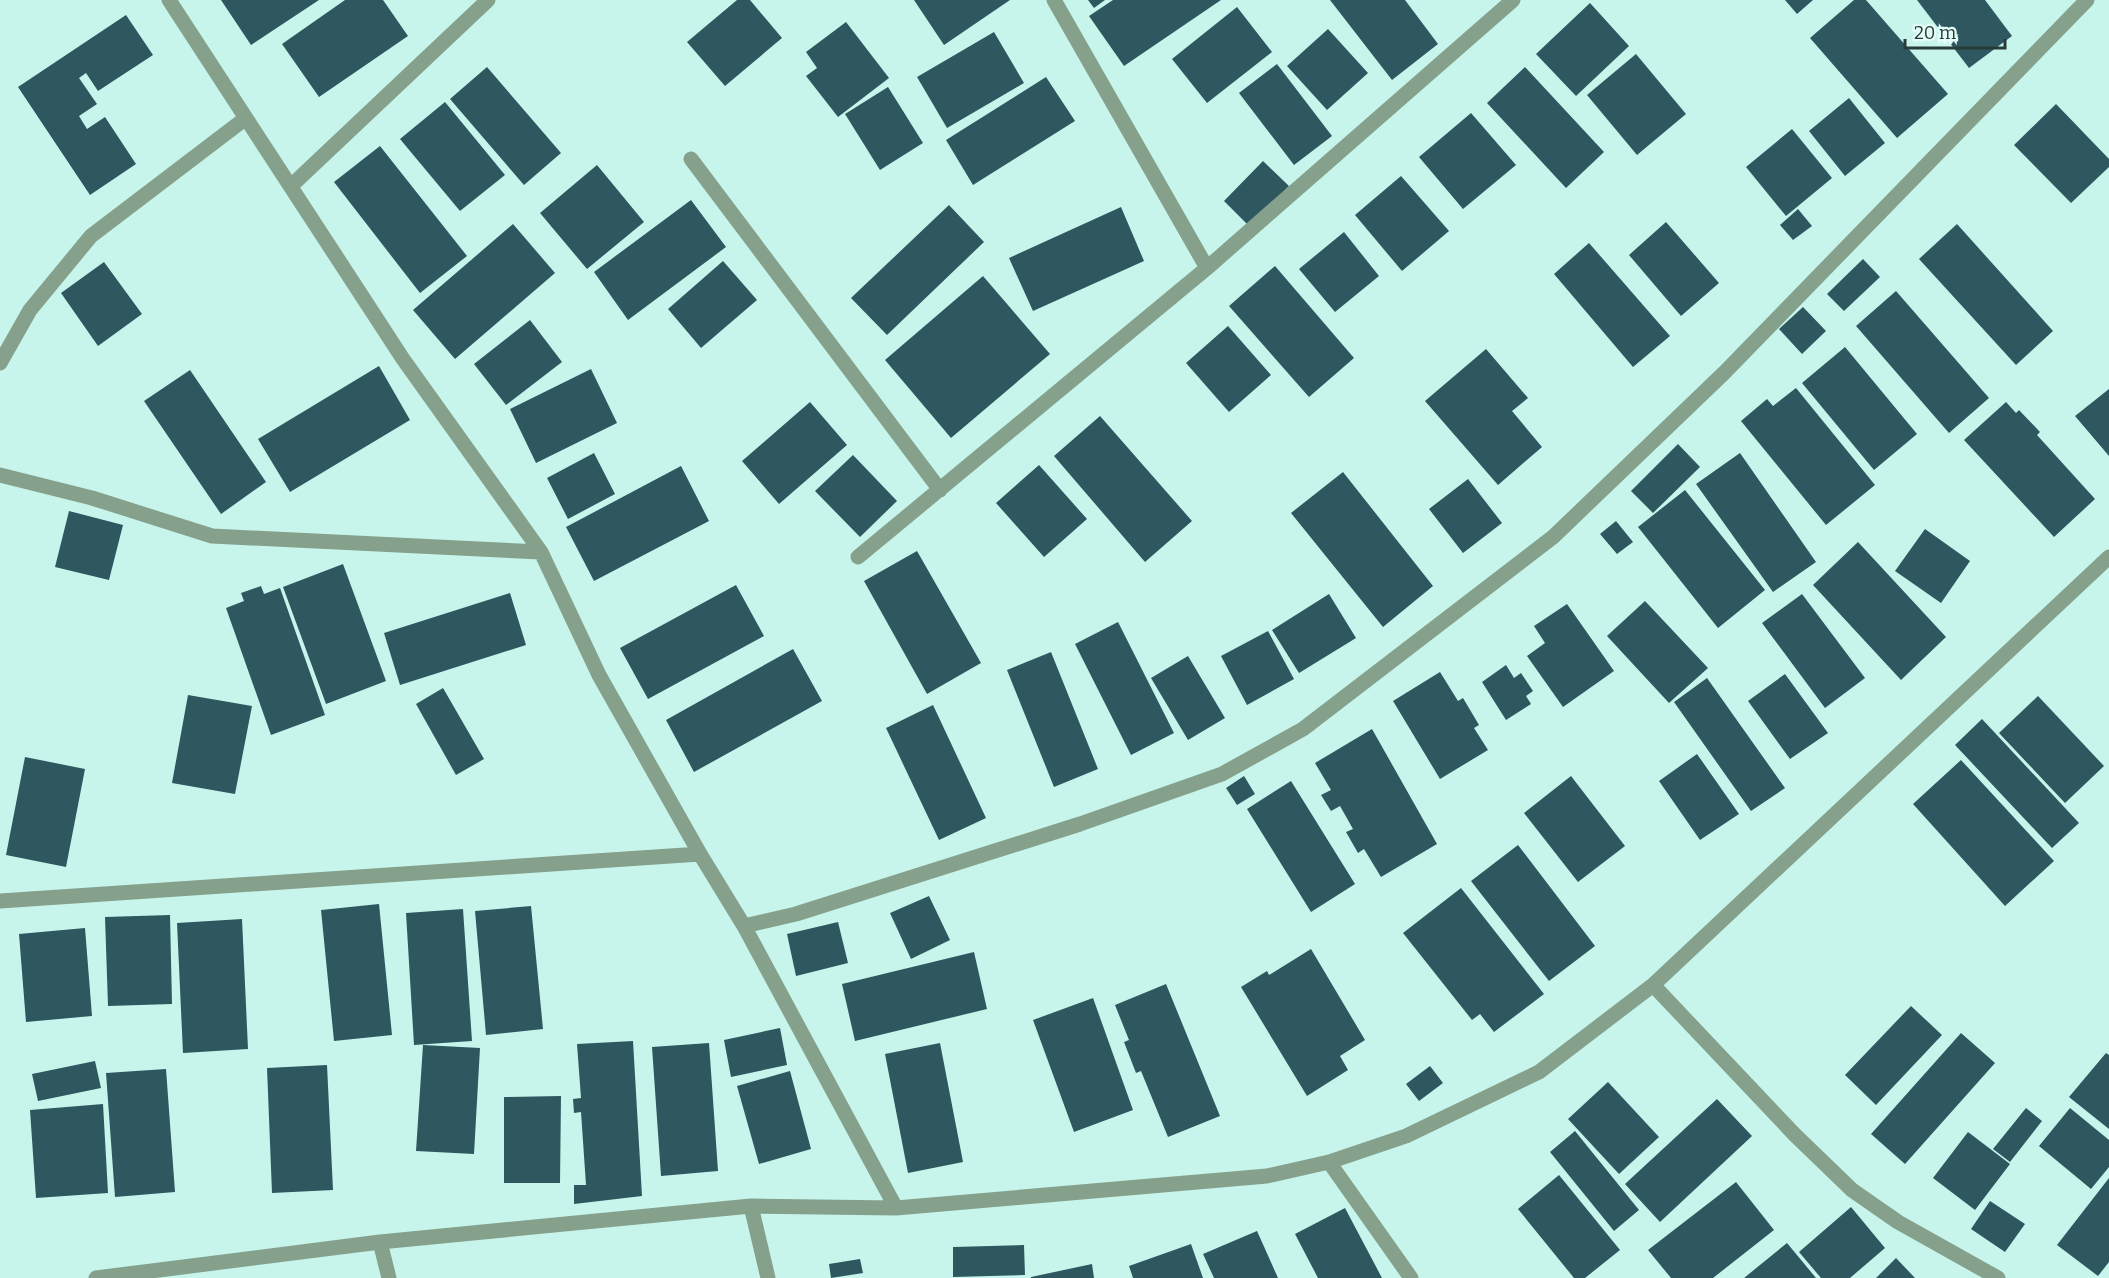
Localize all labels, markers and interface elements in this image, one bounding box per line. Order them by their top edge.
scale bar [1905,12,2006,50]
text: 20 m [1914,22,1956,44]

